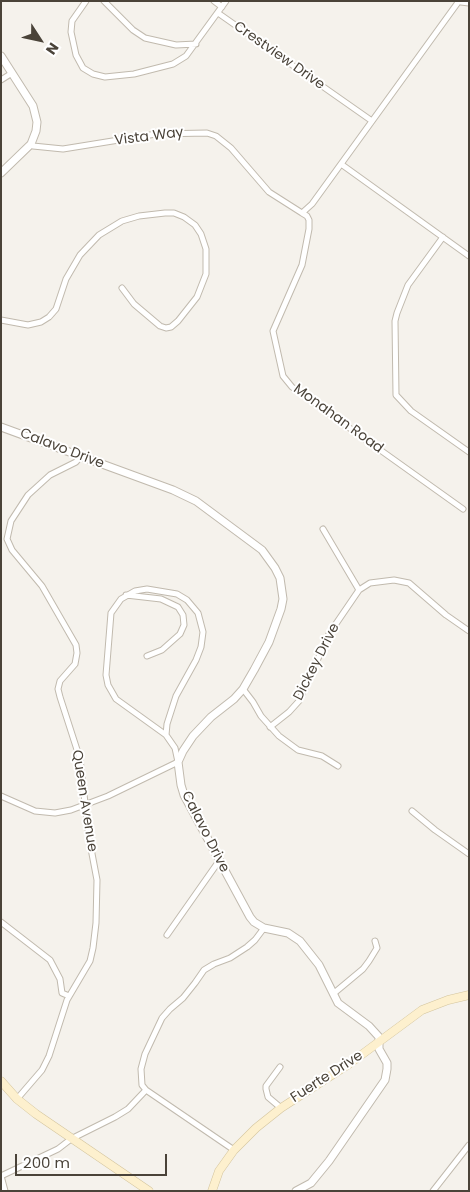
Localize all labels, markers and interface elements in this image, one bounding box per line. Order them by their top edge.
north arrow [15,15,65,65]
street label: Crestview Drive [230,18,328,94]
text: N [41,39,63,59]
street label: Vista Way [113,124,185,150]
street label: Monahan Road [290,381,386,457]
street label: Calavo Drive [18,425,106,473]
street label: Dickey Drive [290,621,344,703]
street label: Queen Avenue [68,749,100,853]
street label: Calavo Drive [177,789,233,875]
street label: Fuerte Drive [288,1047,366,1107]
scale bar [18,1144,170,1176]
text: 200 m [23,1152,70,1173]

